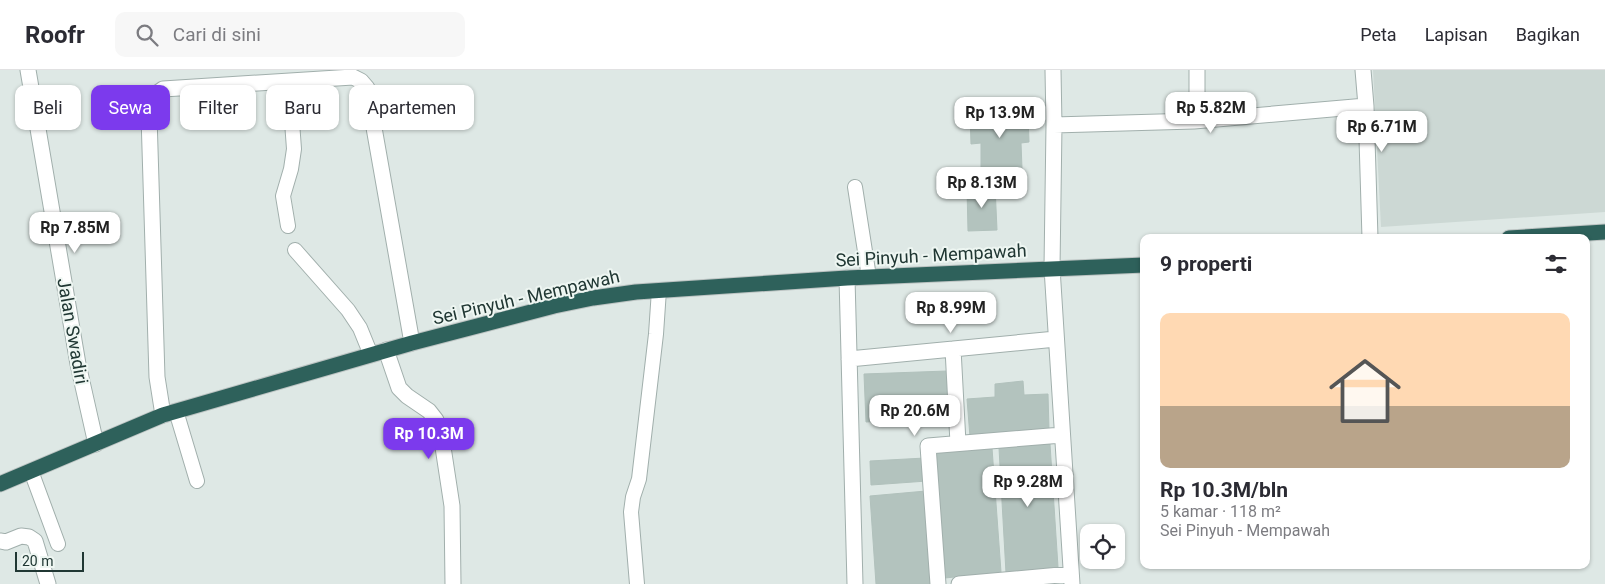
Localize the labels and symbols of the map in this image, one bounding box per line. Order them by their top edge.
pin: Rp 5.82M [1159,92,1263,134]
pin: Rp 13.9M [948,97,1052,139]
pin: Rp 6.71M [1330,111,1434,153]
pin: Rp 8.13M [930,166,1034,209]
pin: Rp 7.85M [23,212,127,254]
street label: Sei Pinyuh - Mempawah [835,240,1027,270]
street label: Sei Pinyuh - Mempawah [430,265,622,329]
street label: Jalan Swadiri [53,276,93,386]
pin: Rp 8.99M [899,292,1003,334]
pin: Rp 20.6M [863,394,967,437]
pin: Rp 10.3M [377,418,481,460]
pin: Rp 9.28M [976,466,1080,508]
scale bar [15,549,84,572]

